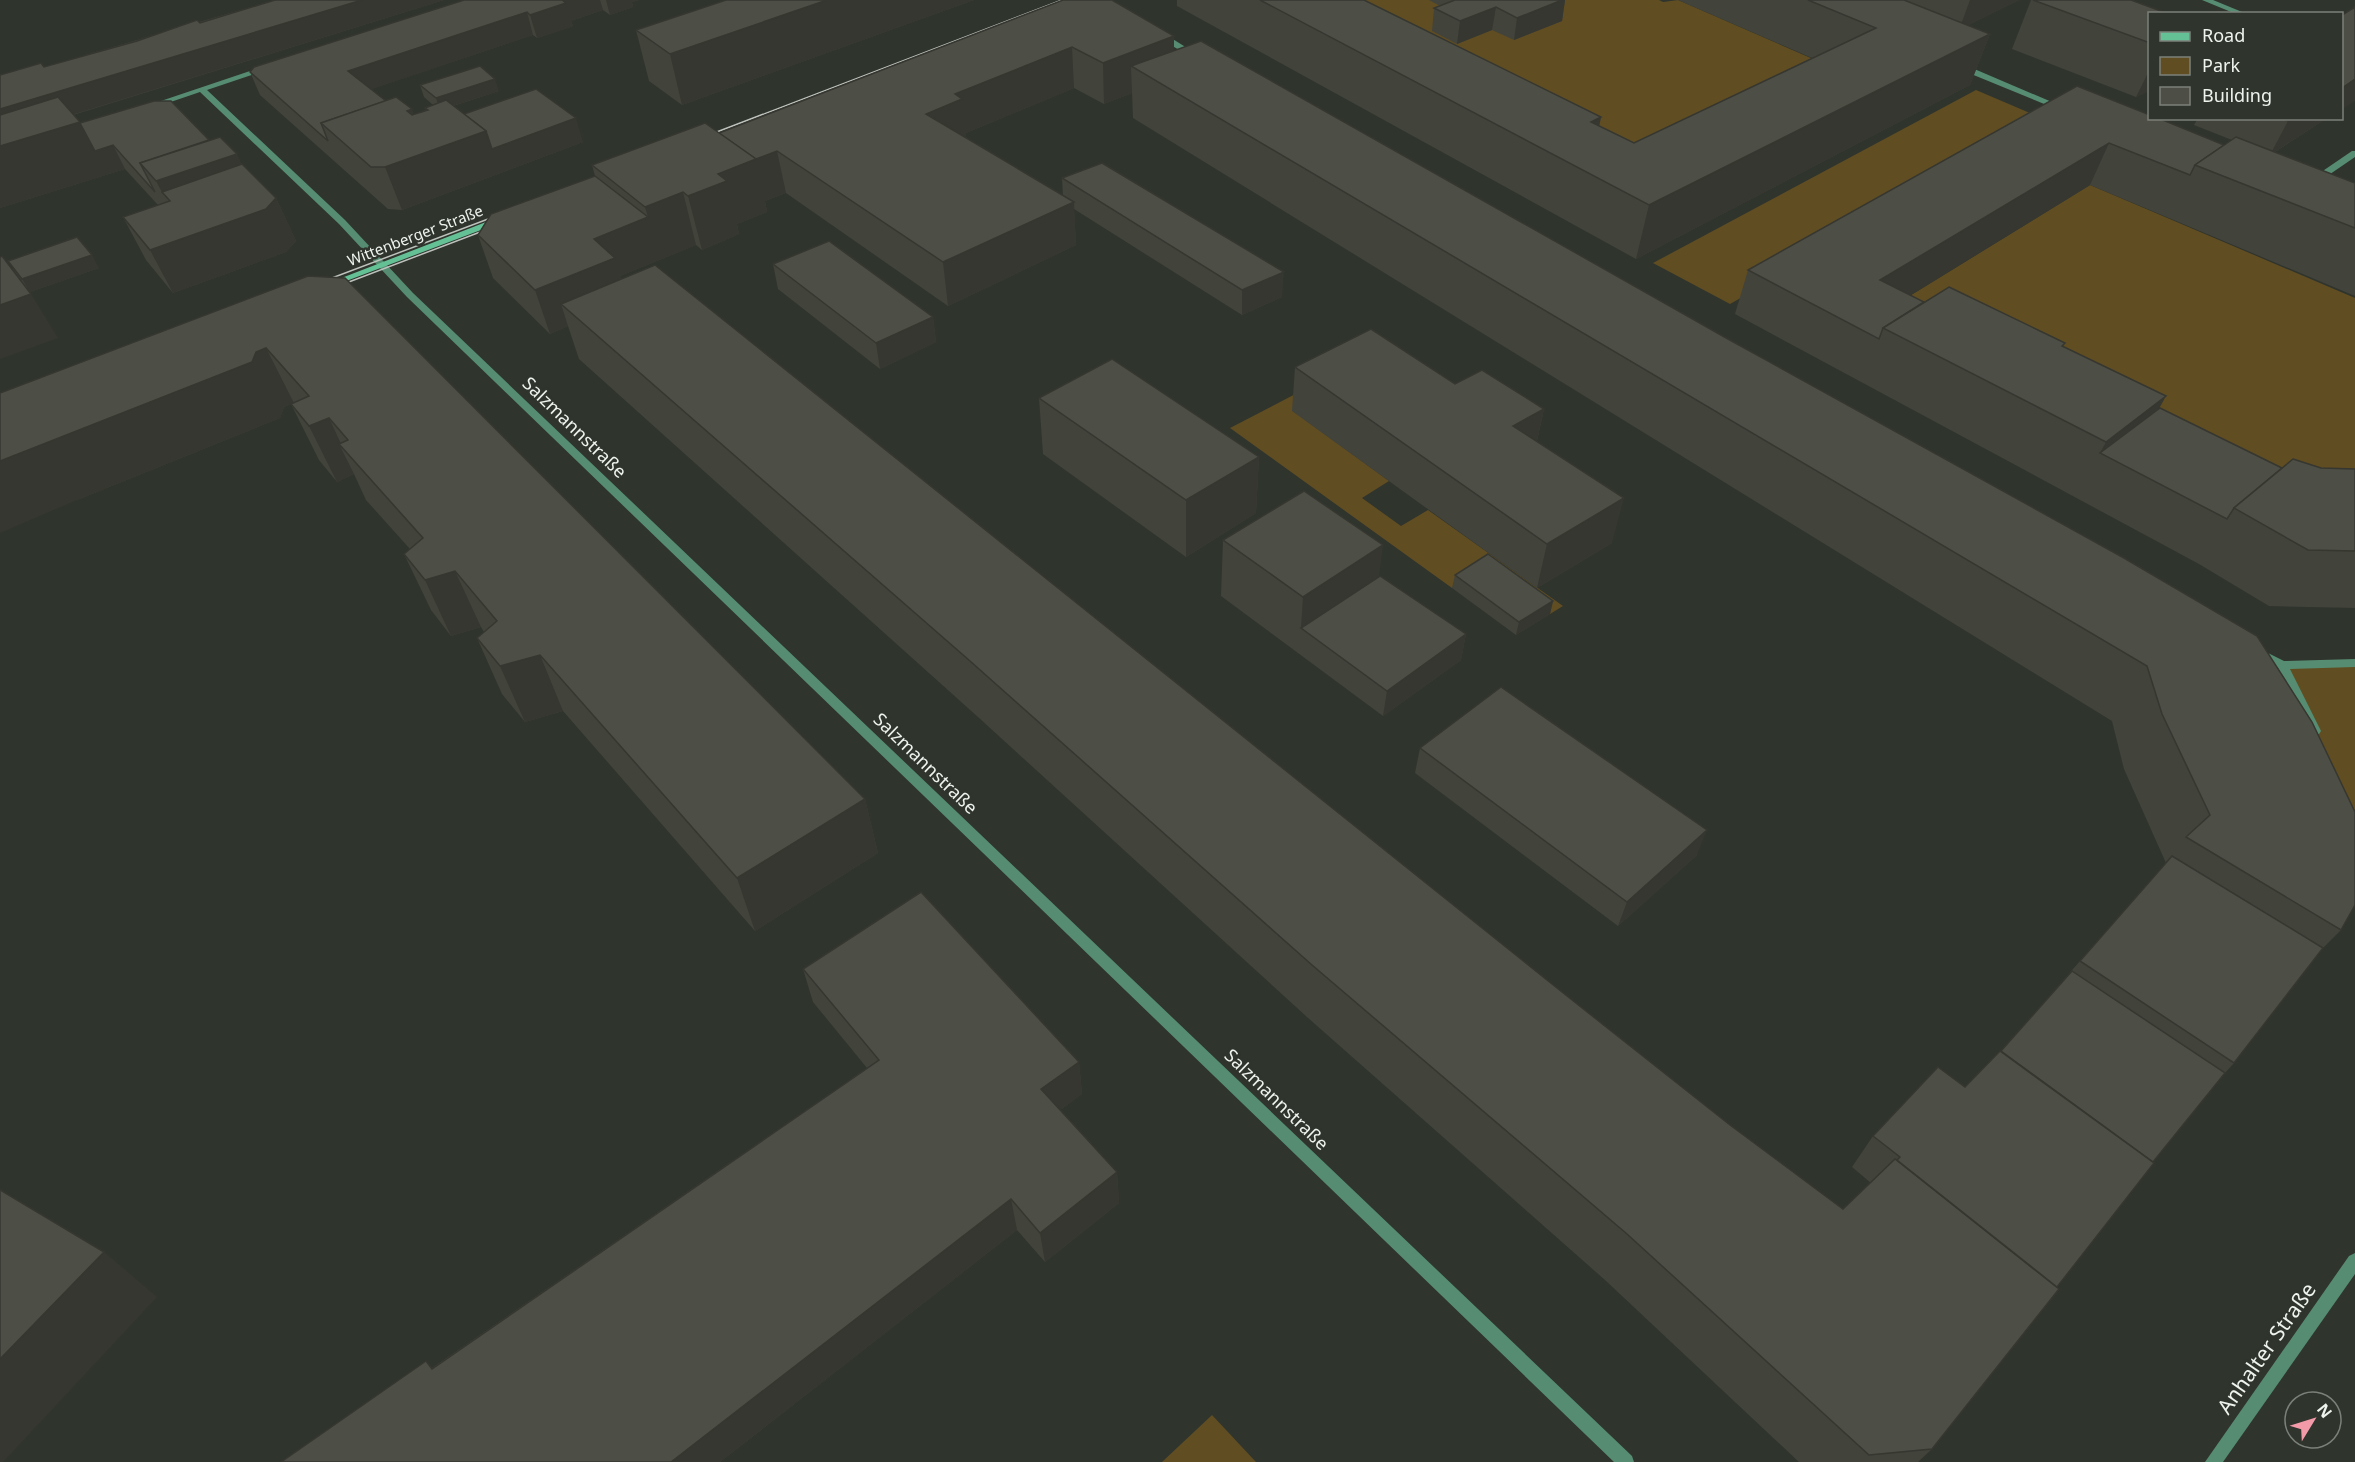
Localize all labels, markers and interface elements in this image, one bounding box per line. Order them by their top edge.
legend [2148,12,2343,120]
text: Road [2202,23,2245,47]
text: Park [2202,53,2240,77]
text: Building [2202,83,2272,107]
street label: Wittenberger Straße [344,200,486,270]
street label: Salzmannstraße [518,371,632,483]
street label: Salzmannstraße [869,707,983,819]
street label: Salzmannstraße [1220,1043,1334,1155]
street label: Anhalter Straße [2210,1277,2322,1419]
north arrow [2283,1390,2343,1450]
text: N [2312,1399,2337,1423]

